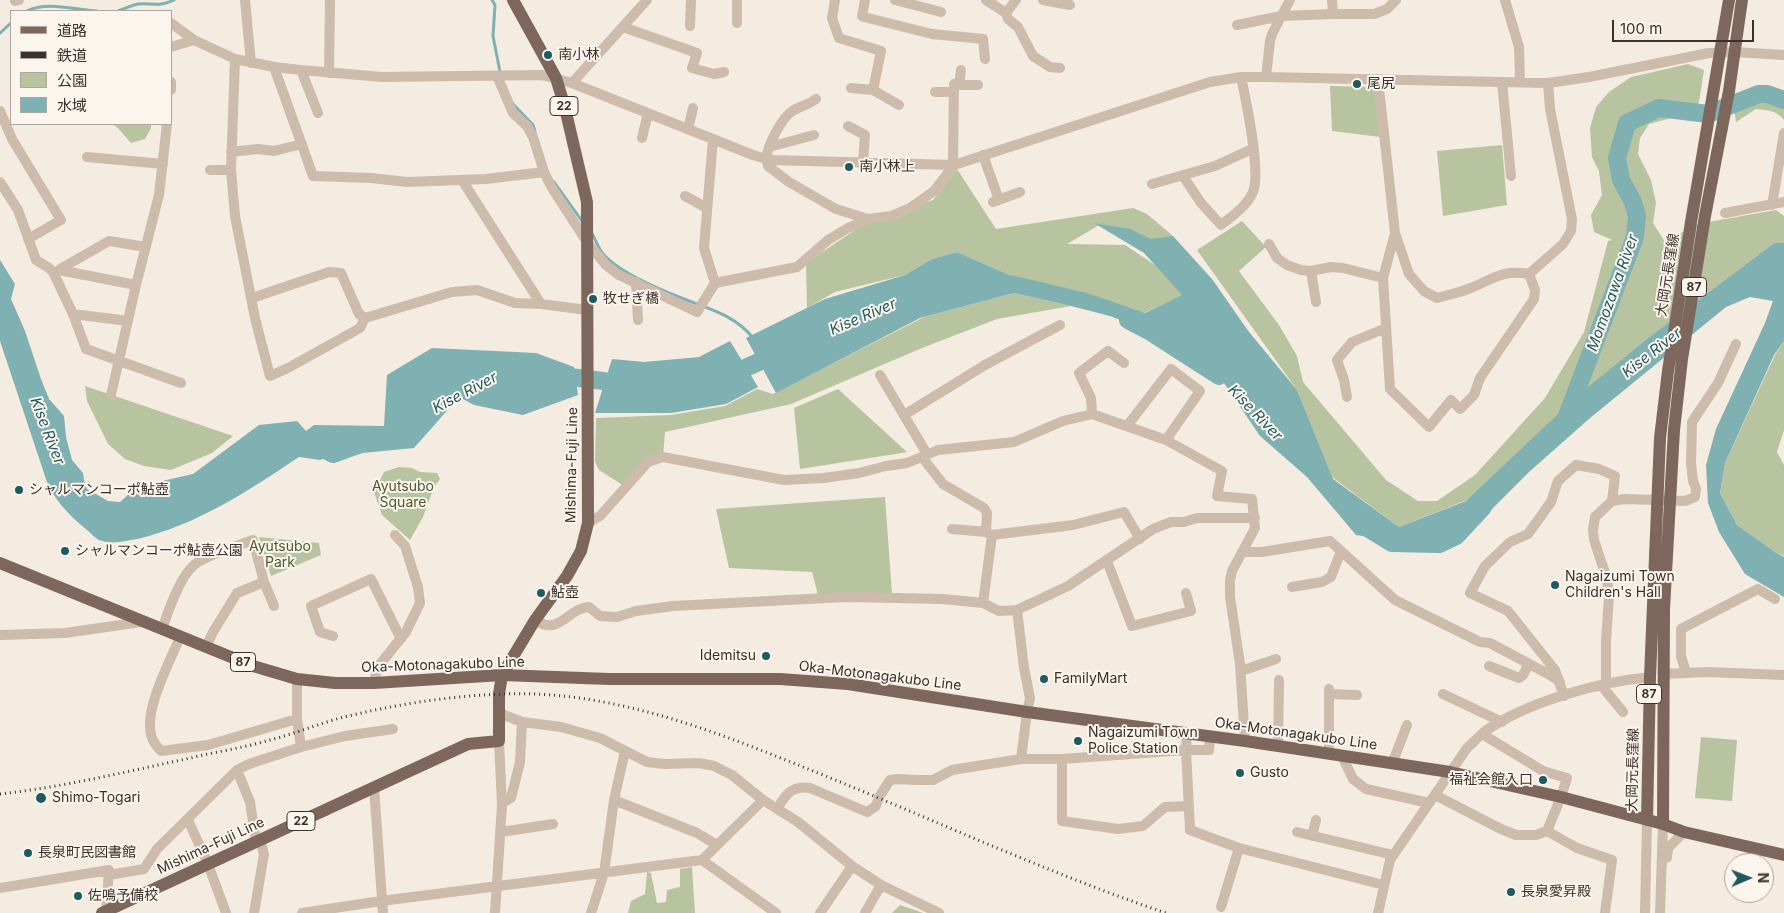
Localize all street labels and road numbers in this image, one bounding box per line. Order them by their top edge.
road number: 22 [550,96,578,115]
street label: 大岡元長窪線 [1653,232,1683,318]
road number: 87 [1682,278,1706,296]
street label: Mishima-Fuji Line [563,407,581,523]
road number: 87 [230,652,256,672]
street label: Oka-Motonagakubo Line [361,654,525,676]
street label: Oka-Motonagakubo Line [798,658,962,694]
road number: 87 [1636,684,1662,704]
street label: Oka-Motonagakubo Line [1214,714,1378,754]
street label: 大岡元長窪線 [1624,728,1642,812]
road number: 22 [287,811,315,830]
street label: Mishima-Fuji Line [155,814,267,878]

